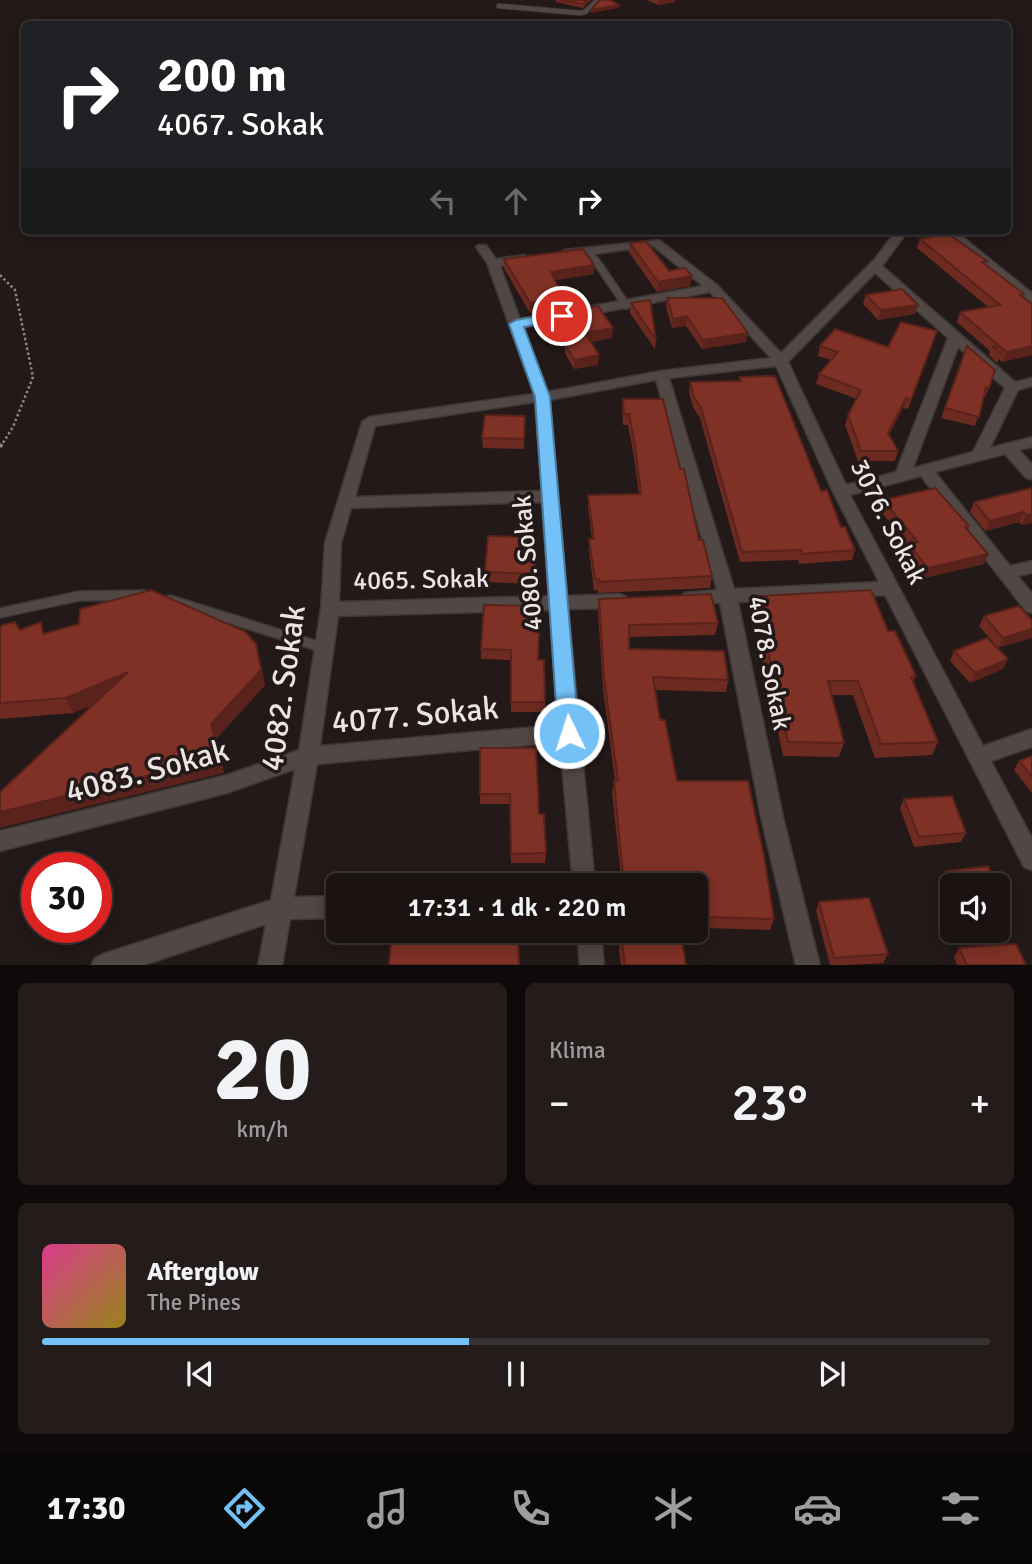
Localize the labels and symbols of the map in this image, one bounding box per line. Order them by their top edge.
pin [532,286,592,346]
street label: 3076. Sokak [843,454,933,590]
street label: 4080. Sokak [506,494,550,632]
street label: 4065. Sokak [353,563,489,597]
street label: 4078. Sokak [740,593,798,733]
street label: 4082. Sokak [252,602,314,774]
street label: 4077. Sokak [330,688,500,742]
position arrow [532,696,606,770]
street label: 4083. Sokak [61,731,233,811]
speed limit sign: 30 [21,852,112,943]

